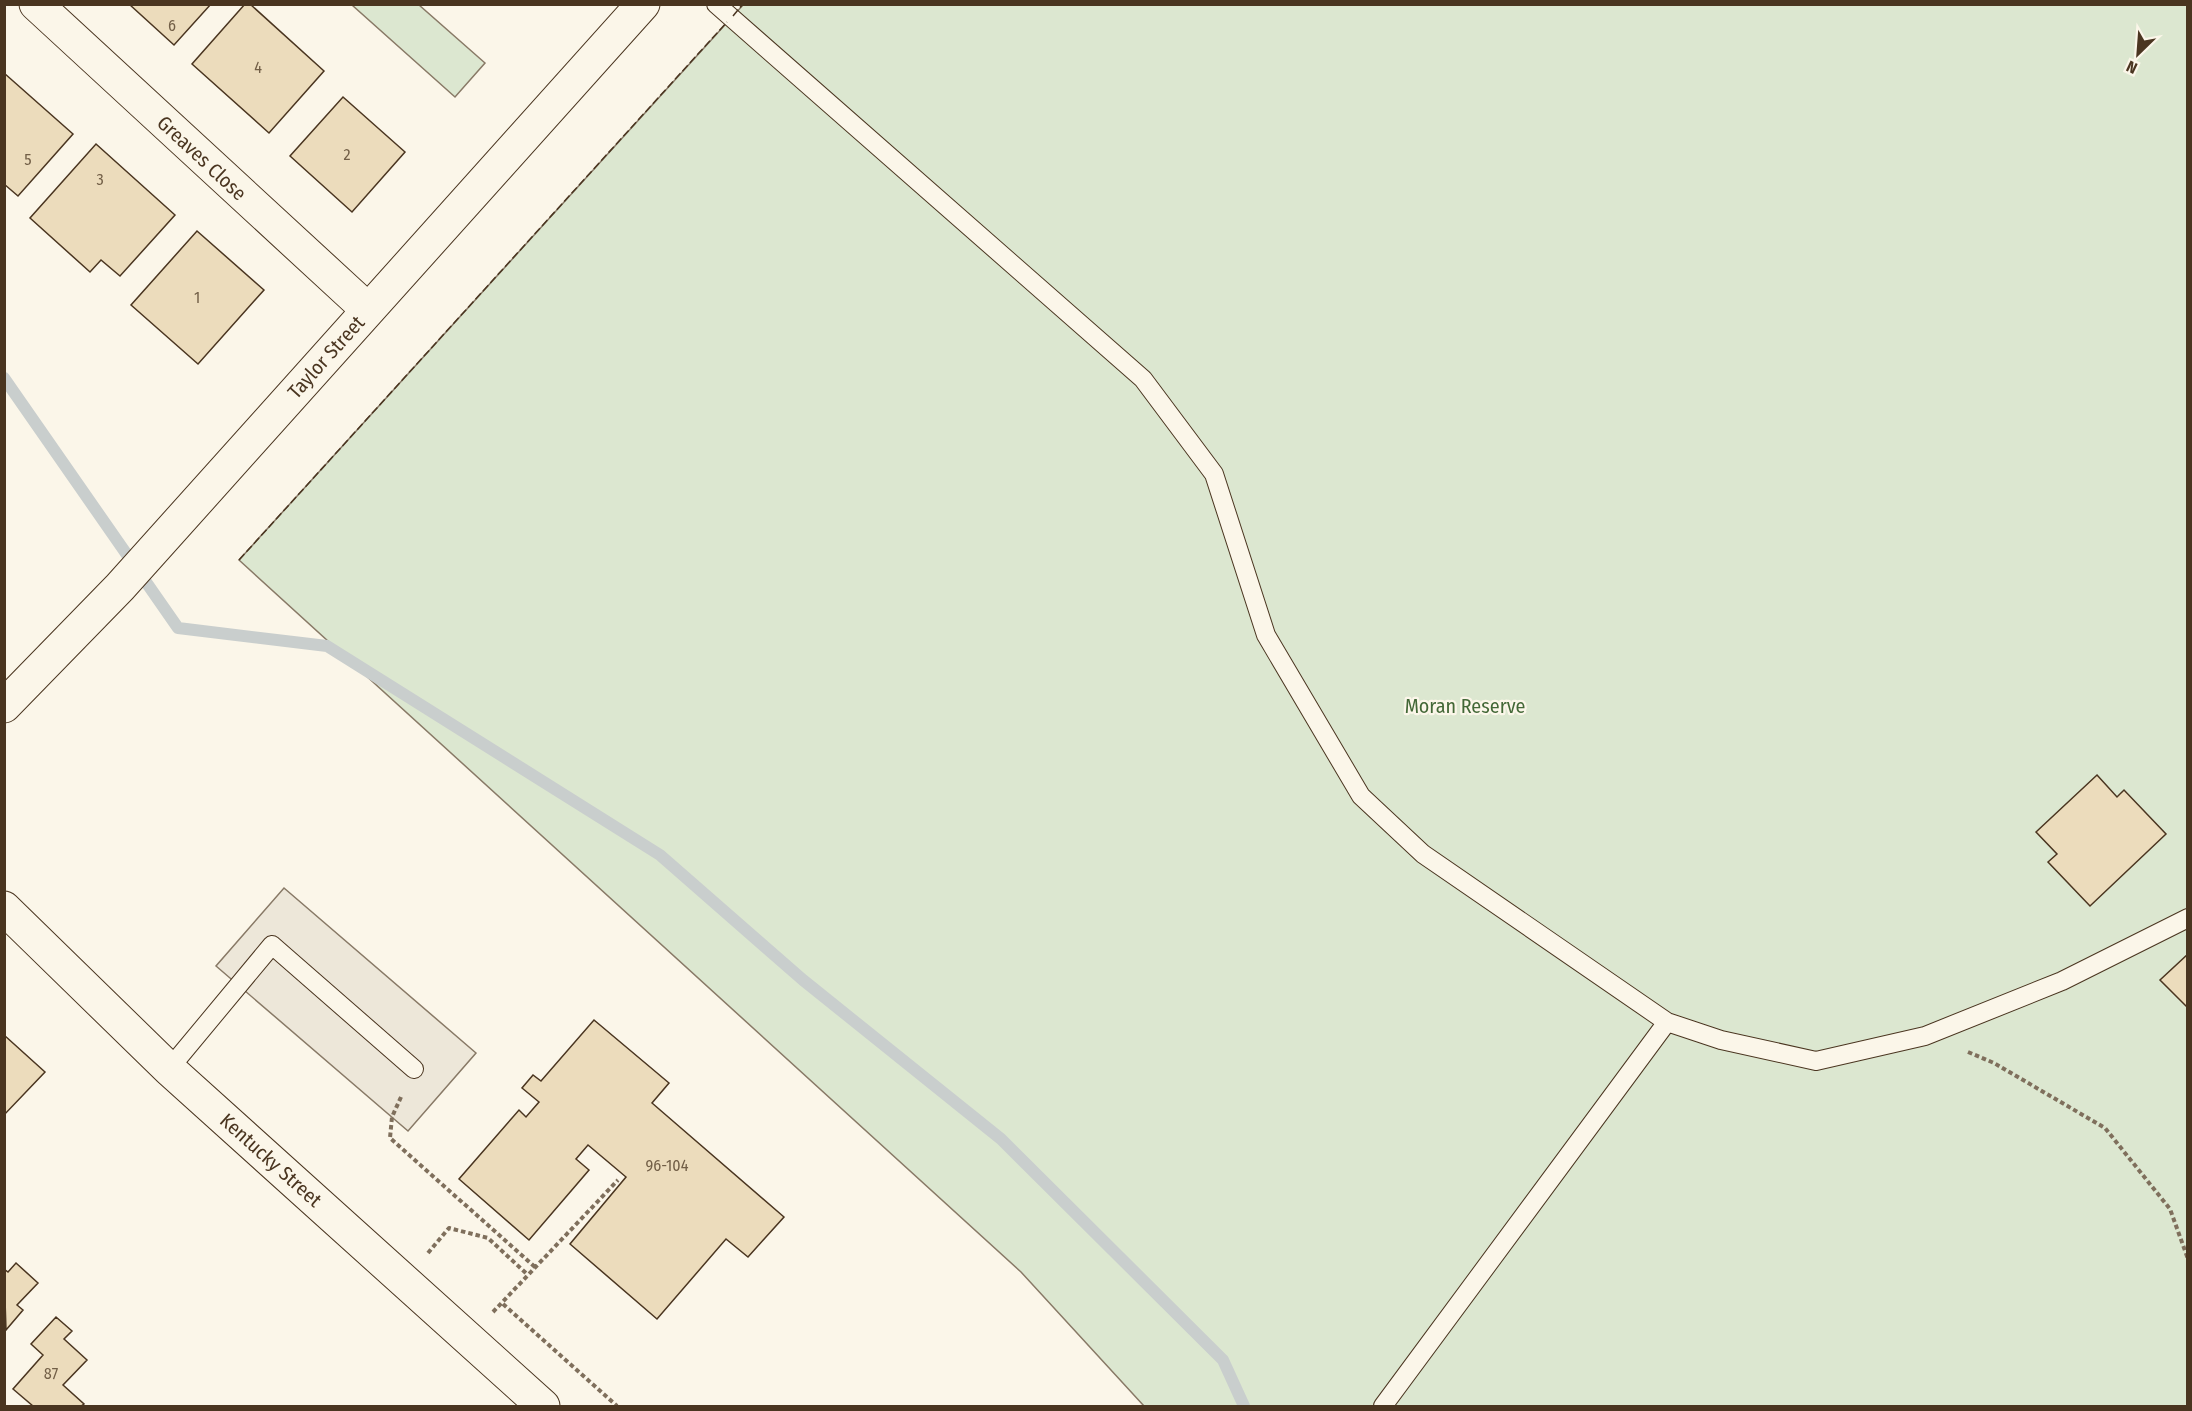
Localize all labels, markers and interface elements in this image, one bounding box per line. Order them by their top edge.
house number: 6 [168,16,176,35]
north arrow [2108,24,2168,84]
text: N [2124,57,2140,78]
house number: 4 [254,58,262,77]
street label: Greaves Close [152,111,252,205]
house number: 2 [343,145,351,164]
house number: 5 [24,150,32,169]
house number: 3 [96,170,104,189]
house number: 1 [194,288,200,307]
street label: Taylor Street [283,310,370,403]
park label: Moran Reserve [1405,694,1525,718]
street label: Kentucky Street [215,1108,327,1212]
house number: 96-104 [646,1156,689,1175]
house number: 87 [44,1364,59,1383]

